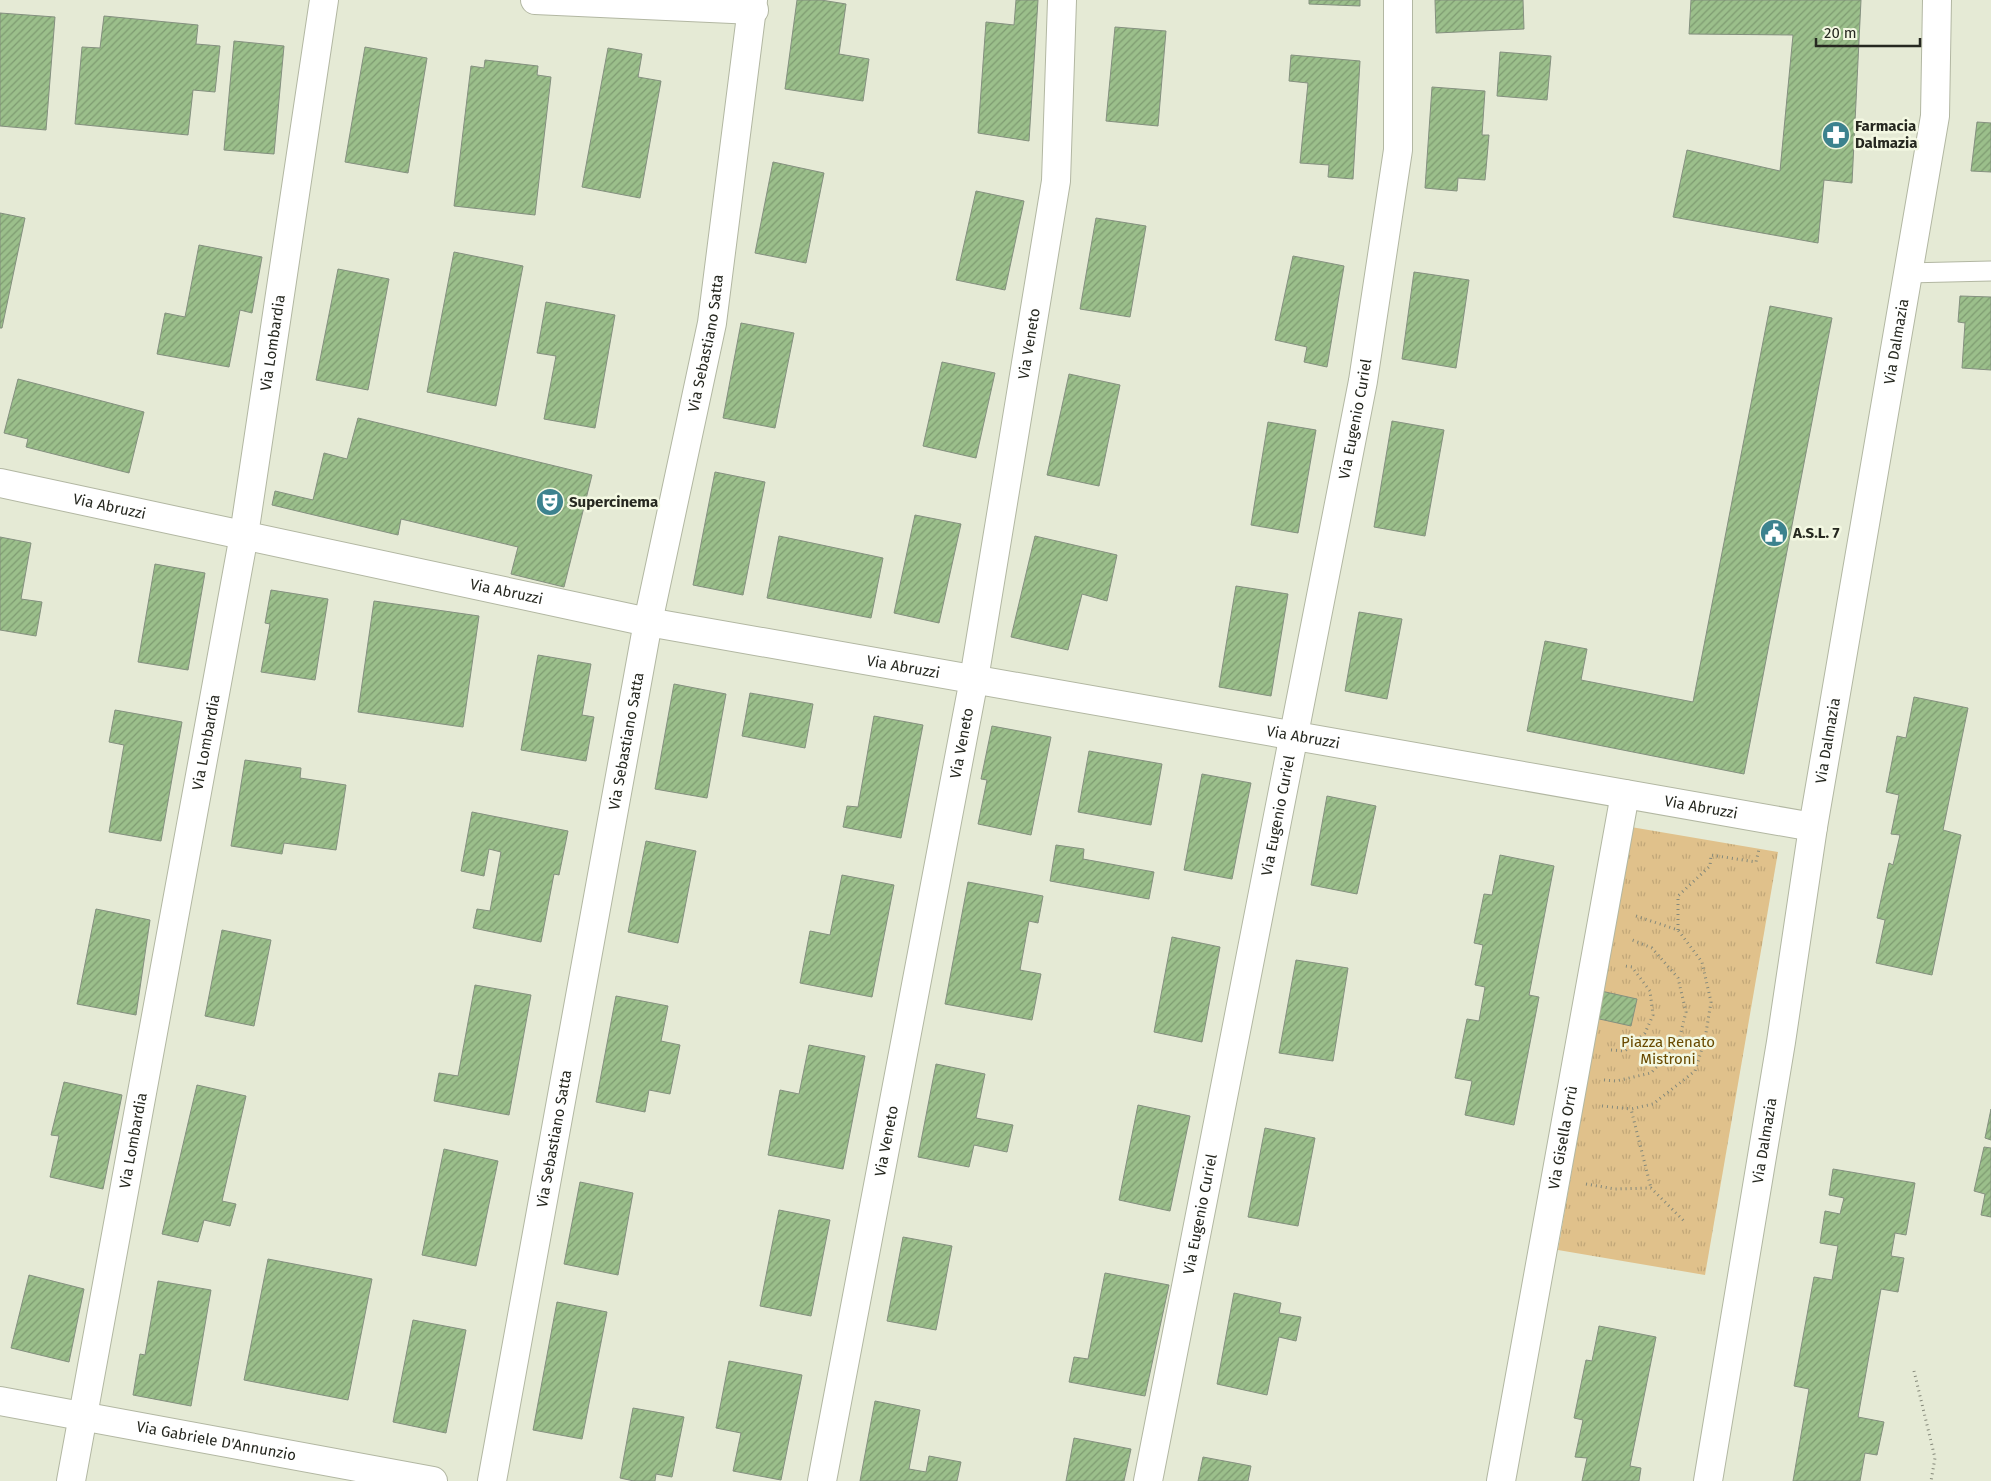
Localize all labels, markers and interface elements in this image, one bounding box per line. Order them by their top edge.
scale bar [1816,15,1920,47]
text: 20 m [1824,24,1857,42]
place label: Farmacia Dalmazia [1855,117,1917,152]
pharmacy icon: Farmacia Dalmazia [1821,120,1851,150]
street label: Via Sebastiano Satta [684,273,727,413]
street label: Via Lombardia [257,293,289,392]
street label: Via Dalmazia [1880,297,1913,386]
street label: Via Veneto [1014,307,1044,381]
street label: Via Eugenio Curiel [1335,357,1375,481]
theatre icon: Supercinema [535,487,565,517]
street label: Via Abruzzi [71,490,148,523]
place label: Supercinema [569,493,658,511]
public building icon: A.S.L. 7 [1759,518,1789,548]
place label: A.S.L. 7 [1792,524,1840,542]
street label: Via Abruzzi [468,575,545,608]
street label: Via Abruzzi [865,652,941,682]
street label: Via Sebastiano Satta [605,671,648,811]
street label: Via Lombardia [189,693,224,792]
street label: Via Dalmazia [1812,696,1844,785]
street label: Via Veneto [946,706,977,780]
street label: Via Abruzzi [1265,722,1341,753]
street label: Via Eugenio Curiel [1257,753,1299,877]
street label: Via Abruzzi [1663,792,1739,823]
park label: Piazza Renato Mistroni [1621,1033,1715,1068]
street label: Via Sebastiano Satta [533,1068,576,1209]
street label: Via Gisella Orrù [1545,1084,1581,1191]
street label: Via Lombardia [116,1091,151,1190]
street label: Via Dalmazia [1749,1096,1781,1185]
street label: Via Veneto [871,1104,902,1178]
street label: Via Eugenio Curiel [1180,1152,1221,1276]
street label: Via Gabriele D'Annunzio [135,1417,298,1465]

